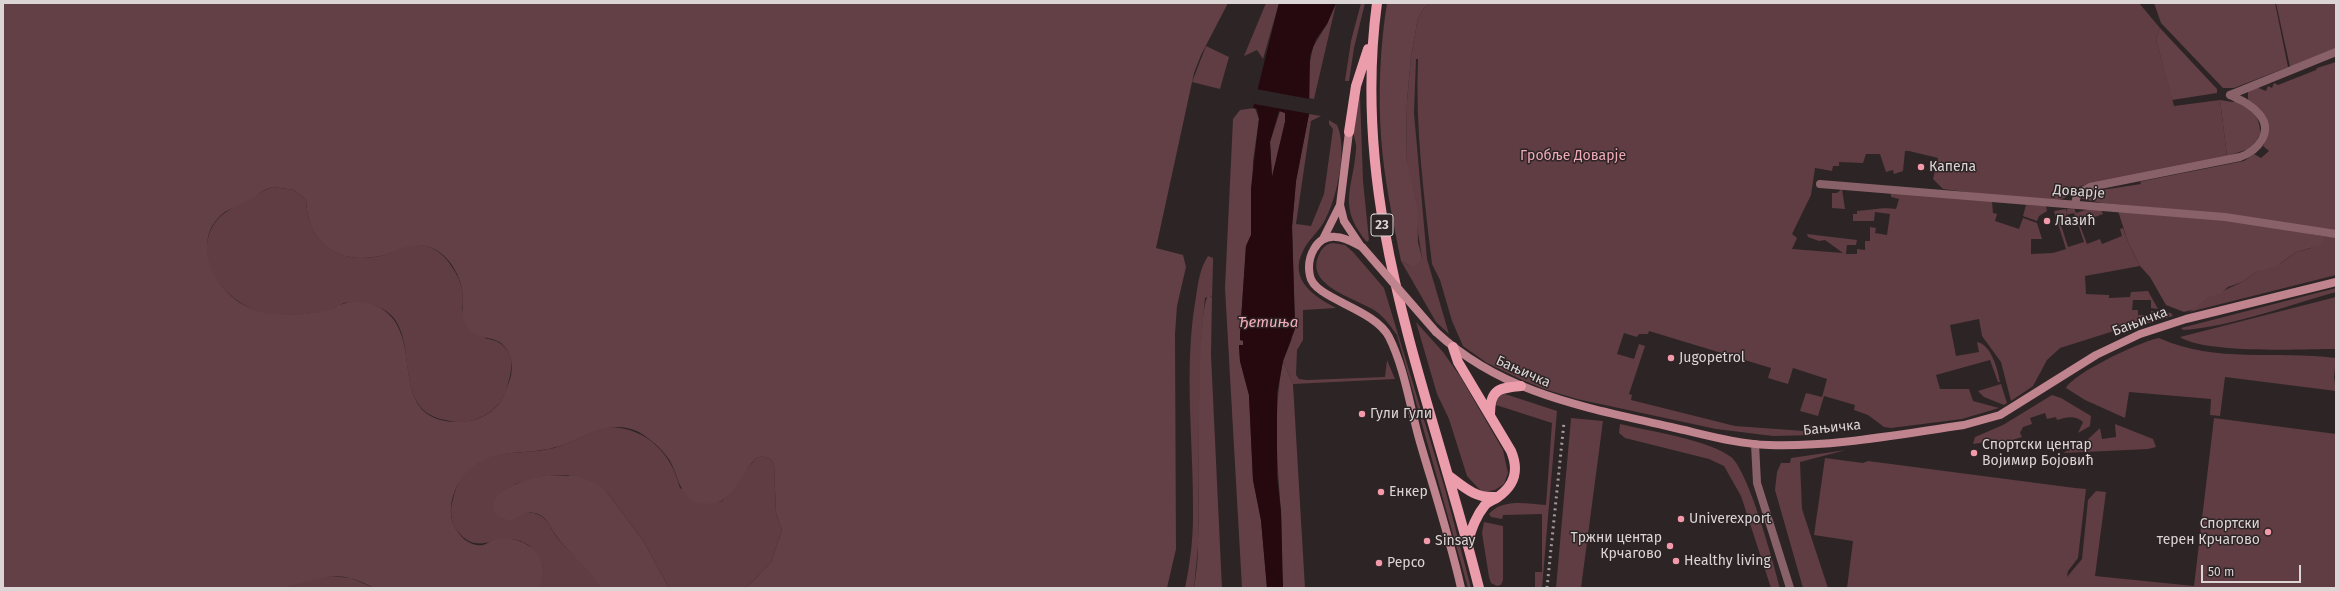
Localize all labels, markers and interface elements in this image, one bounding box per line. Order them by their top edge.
park label: Гробље Доварје [1520,148,1626,164]
place label: Капела [1929,159,1976,175]
marker: Капела [1916,162,1926,172]
street label: Доварје [2052,182,2106,202]
place label: Лазић [2055,213,2096,229]
road number: 23 [1371,214,1393,236]
marker: Лазић [2042,216,2052,226]
street label: Бањичка [2110,304,2170,340]
water label: Ђетиња [1238,314,1298,332]
place label: Jugopetrol [1679,350,1745,366]
street label: Бањичка [1493,353,1553,391]
marker: Jugopetrol [1666,353,1676,363]
place label: Гули Гули [1370,406,1432,422]
marker: Гули Гули [1357,409,1367,419]
street label: Бањичка [1802,417,1862,439]
place label: Спортски центар Војимир Бојовић [1982,437,2094,470]
marker: Спортски центар Војимир Бојовић [1969,448,1979,458]
place label: Енкер [1389,484,1428,500]
marker: Енкер [1376,487,1386,497]
place label: Univerexport [1689,511,1771,527]
marker: Univerexport [1676,514,1686,524]
place label: Спортски терен Крчагово [2157,516,2260,548]
marker: Спортски терен Крчагово [2263,527,2273,537]
place label: Тржни центар Крчагово [1570,530,1662,562]
place label: Sinsay [1435,533,1475,549]
marker: Sinsay [1422,536,1432,546]
marker: Тржни центар Крчагово [1665,541,1675,551]
place label: Healthy living [1684,553,1771,569]
place label: Pepco [1387,555,1425,571]
marker: Healthy living [1671,556,1681,566]
scale bar [2203,557,2303,583]
marker: Pepco [1374,558,1384,568]
text: 50 m [2208,565,2234,579]

